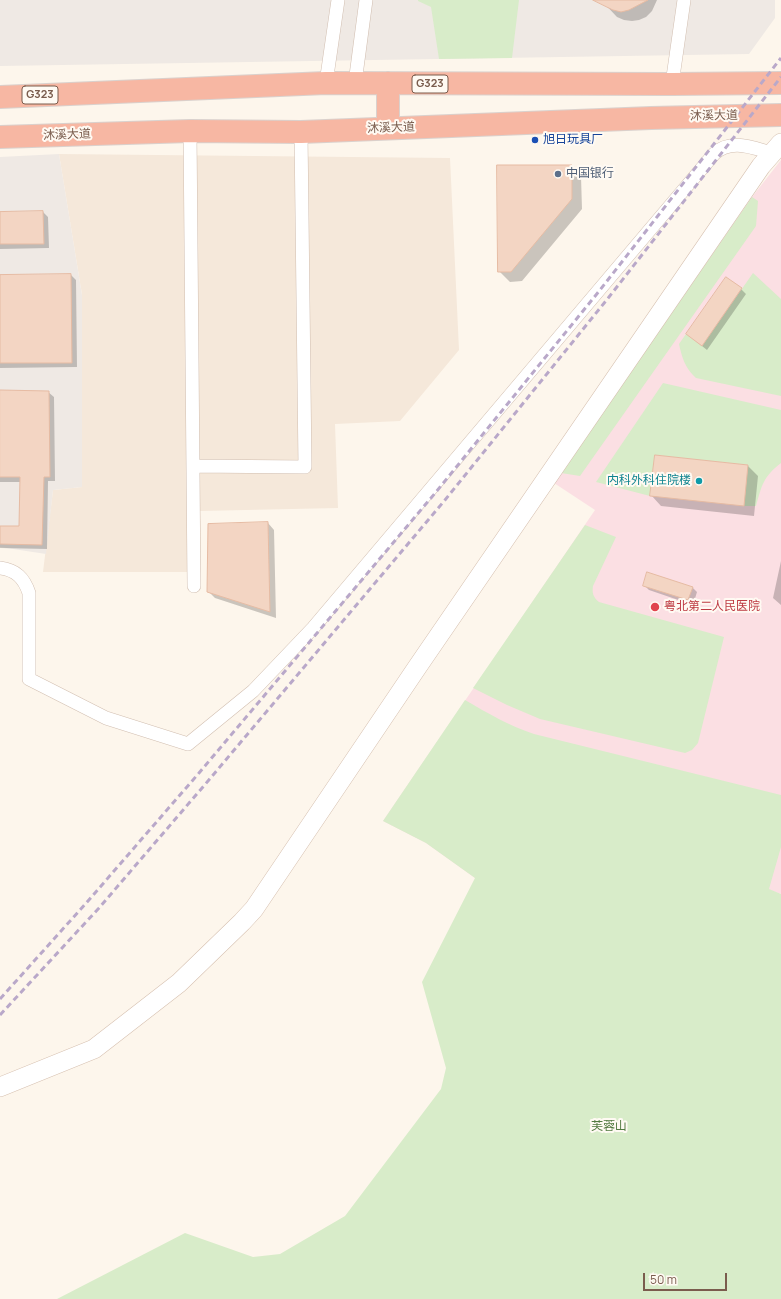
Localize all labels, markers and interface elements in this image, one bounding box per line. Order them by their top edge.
road number: G323 [412,75,448,93]
road number: G323 [22,86,58,104]
street label: 沐溪大道 [690,108,738,124]
street label: 沐溪大道 [367,120,415,136]
street label: 沐溪大道 [43,127,91,143]
place label: 旭日玩具厂 [543,133,603,147]
marker: 旭日玩具厂 [530,135,540,145]
place label: 中国银行 [566,167,614,181]
marker: 中国银行 [553,169,563,179]
place label: 内科外科住院楼 [607,474,691,488]
marker: 内科外科住院楼 [694,476,704,486]
place label: 粤北第二人民医院 [664,600,760,614]
marker: 粤北第二人民医院 [649,601,661,613]
park label: 芙蓉山 [591,1120,627,1134]
scale bar [645,1265,729,1291]
text: 50 m [650,1271,677,1288]

